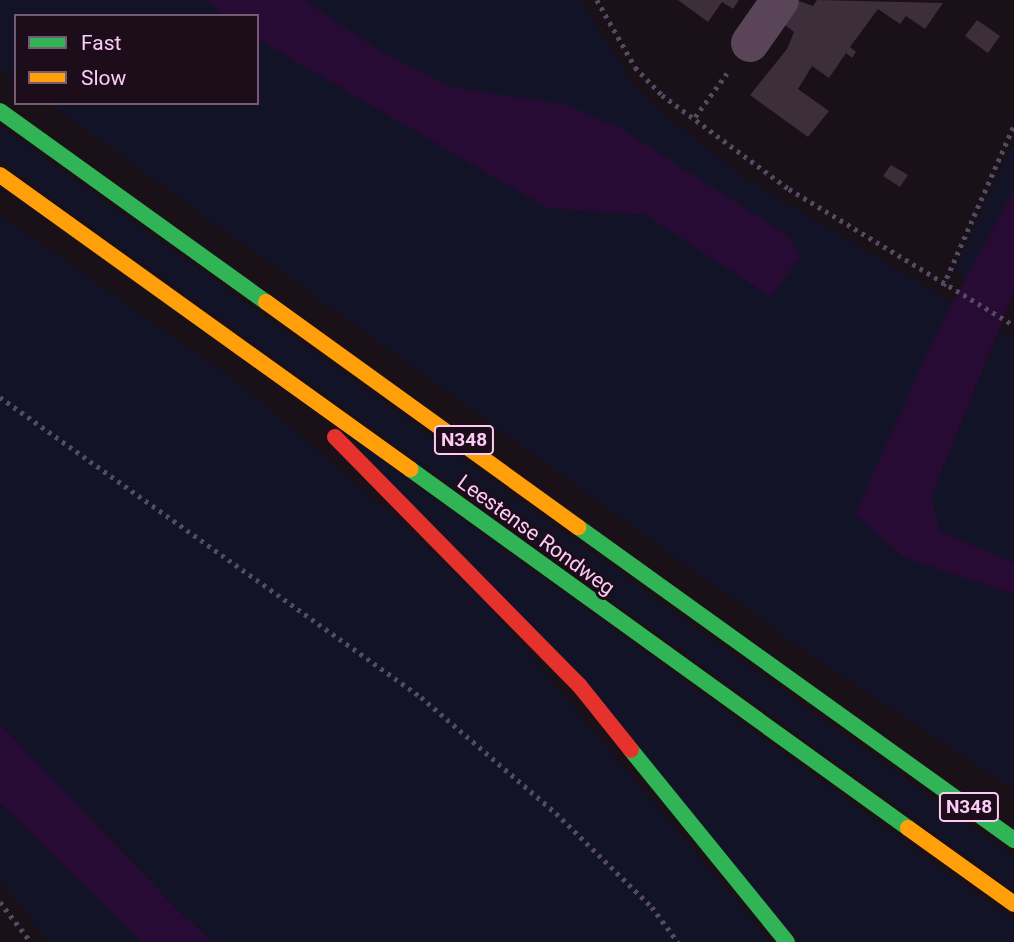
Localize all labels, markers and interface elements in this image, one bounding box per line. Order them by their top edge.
legend [14,14,259,105]
text: Fast [81,31,121,55]
text: Slow [81,66,126,90]
road number: N348 [433,424,496,456]
street label: Leestense Rondweg [452,469,620,601]
road number: N348 [937,792,1000,822]

